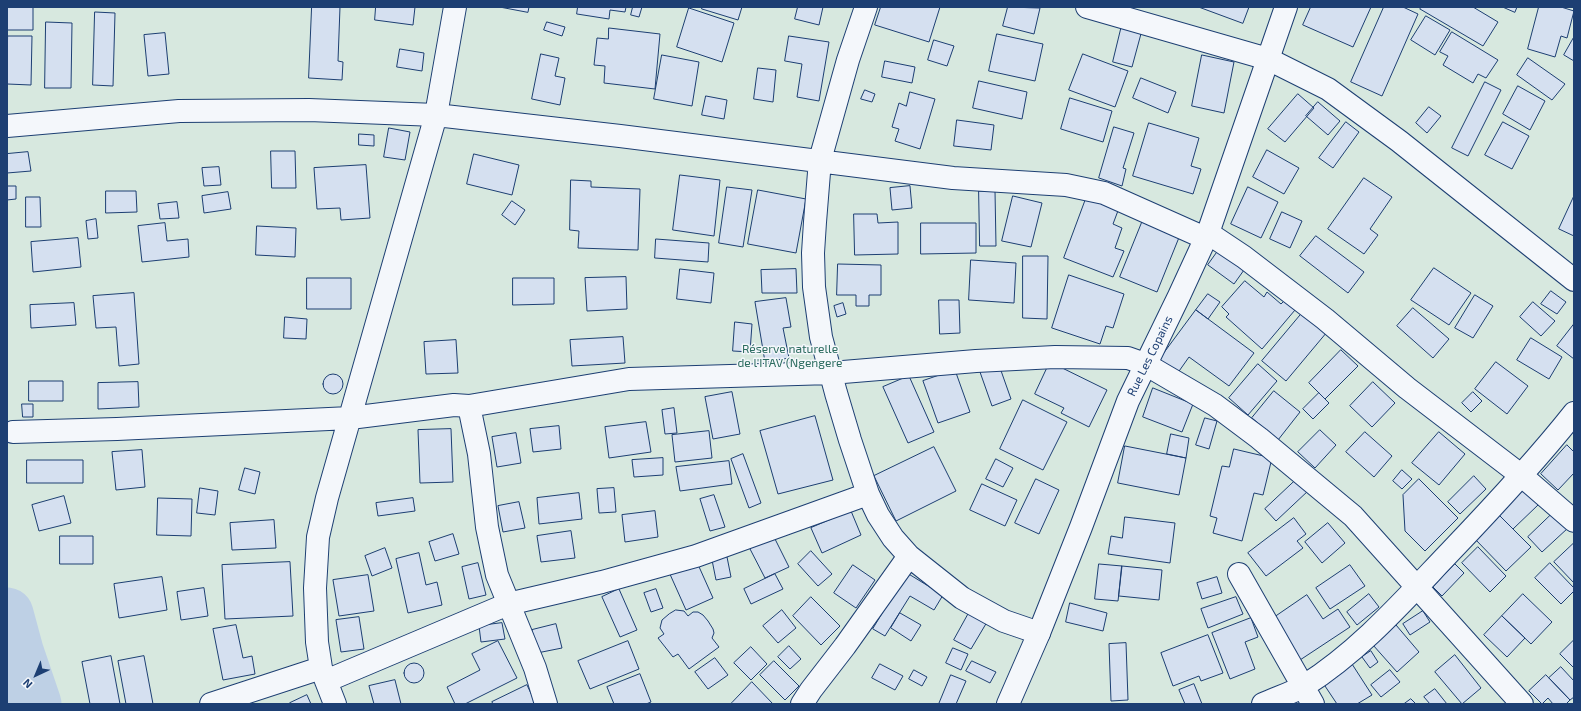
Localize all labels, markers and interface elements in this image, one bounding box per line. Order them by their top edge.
street label: Rue Les Copains [1124,313,1176,399]
park label: Réserve naturelle de l'ITAV (Ngengere [737,342,843,370]
north arrow [16,655,56,695]
text: N [20,677,35,691]

